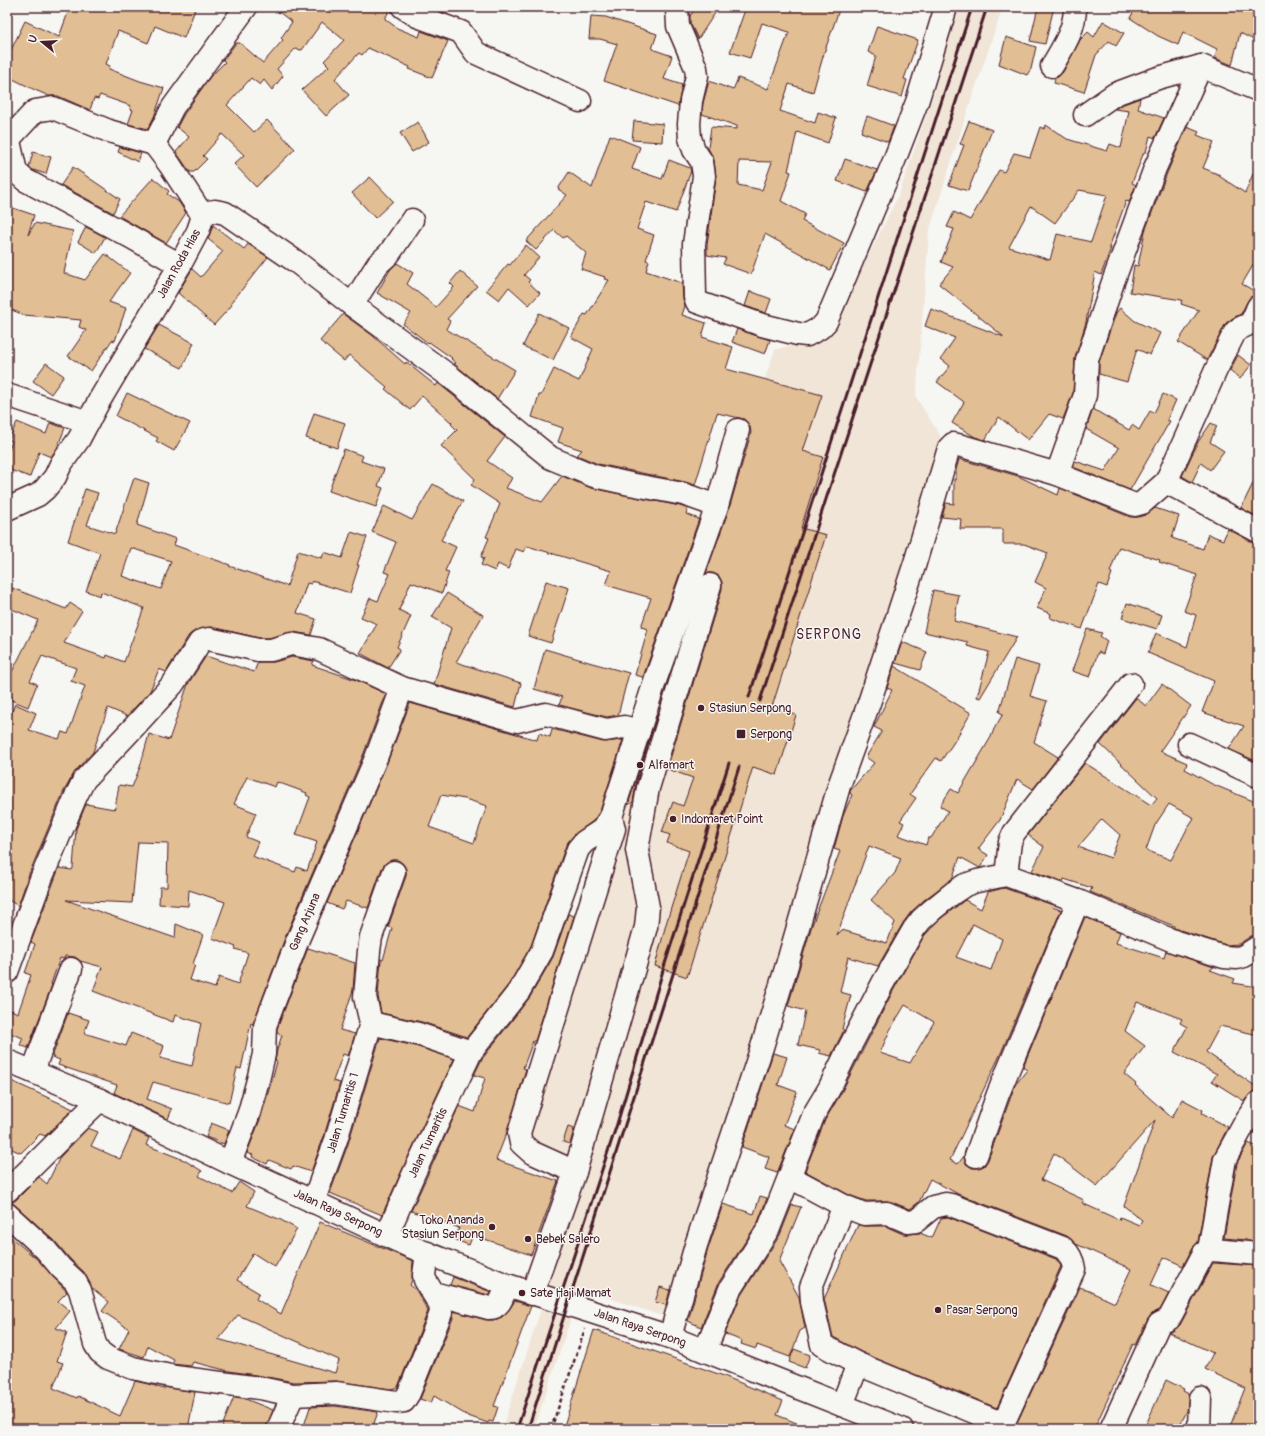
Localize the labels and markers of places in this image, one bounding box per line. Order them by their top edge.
place label: Stasiun Serpong [709,701,791,716]
marker: Stasiun Serpong [696,703,706,713]
place label: Serpong [750,727,792,742]
marker: Serpong [735,728,747,740]
place label: Alfamart [648,758,694,773]
marker: Alfamart [635,760,645,770]
place label: Indomaret Point [681,812,763,827]
marker: Indomaret Point [668,814,678,824]
place label: Toko Ananda Stasiun Serpong [402,1213,484,1242]
marker: Toko Ananda Stasiun Serpong [487,1222,497,1232]
place label: Bebek Salero [536,1232,601,1247]
marker: Bebek Salero [523,1234,533,1244]
place label: Sate Haji Mamat [530,1286,611,1301]
marker: Sate Haji Mamat [517,1288,527,1298]
place label: Pasar Serpong [946,1303,1018,1318]
marker: Pasar Serpong [933,1305,943,1315]

